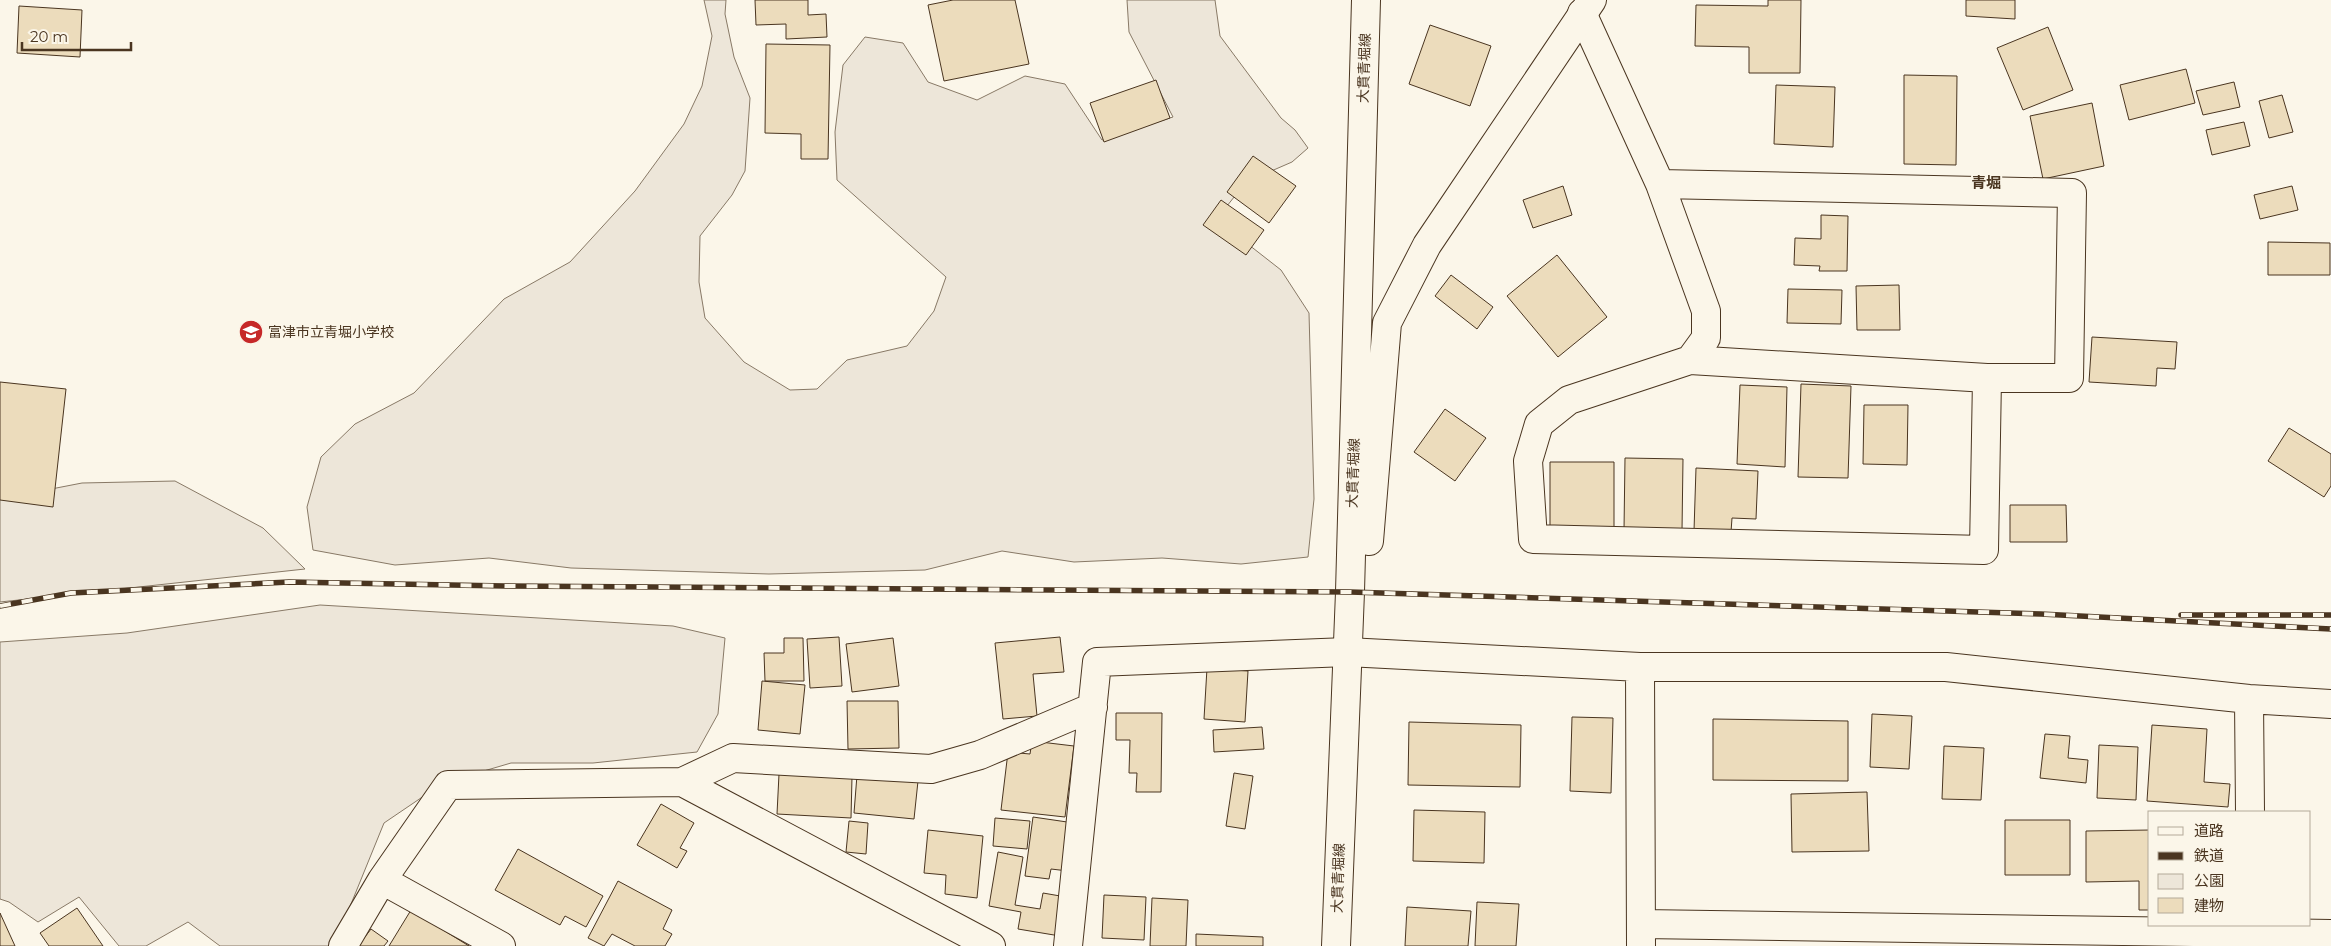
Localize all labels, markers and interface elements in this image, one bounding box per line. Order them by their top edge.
scale bar [22,20,131,52]
text: 20 m [30,27,68,46]
street label: 大貫青堀線 [1354,33,1374,103]
district label: 青堀 [1971,173,2001,192]
school or university icon: 富津市立青堀小学校 [238,319,264,345]
place label: 富津市立青堀小学校 [268,323,394,341]
street label: 大貫青堀線 [1343,438,1363,508]
legend [2148,811,2311,926]
text: 道路 [2194,821,2224,840]
street label: 大貫青堀線 [1328,843,1348,913]
text: 鉄道 [2194,846,2224,865]
text: 公園 [2194,871,2224,890]
text: 建物 [2194,896,2224,915]

